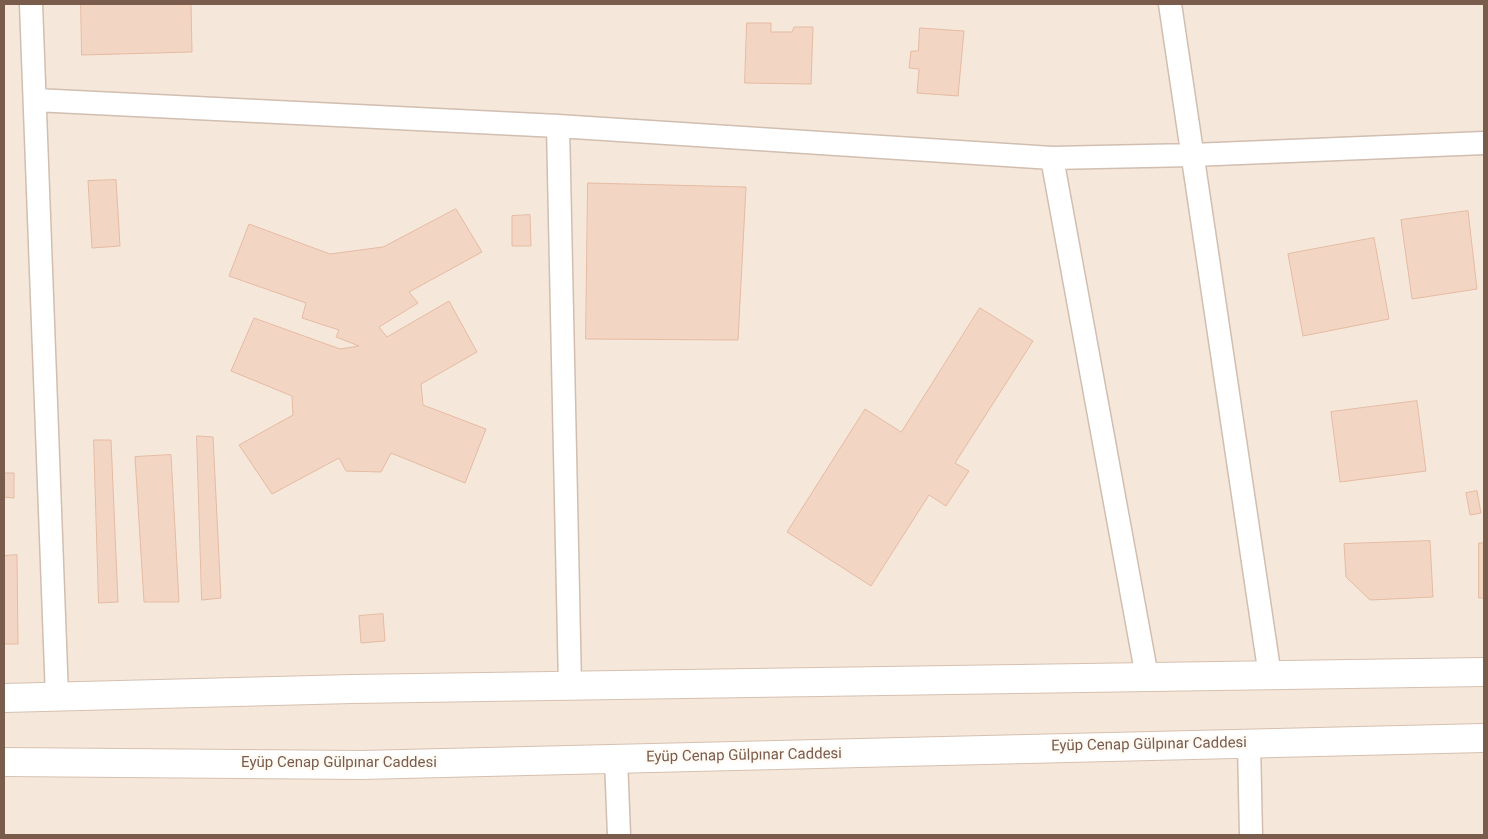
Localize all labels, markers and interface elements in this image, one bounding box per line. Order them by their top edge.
street label: Eyüp Cenap Gülpınar Caddesi [1051,734,1247,756]
street label: Eyüp Cenap Gülpınar Caddesi [646,745,842,767]
street label: Eyüp Cenap Gülpınar Caddesi [241,754,437,772]

